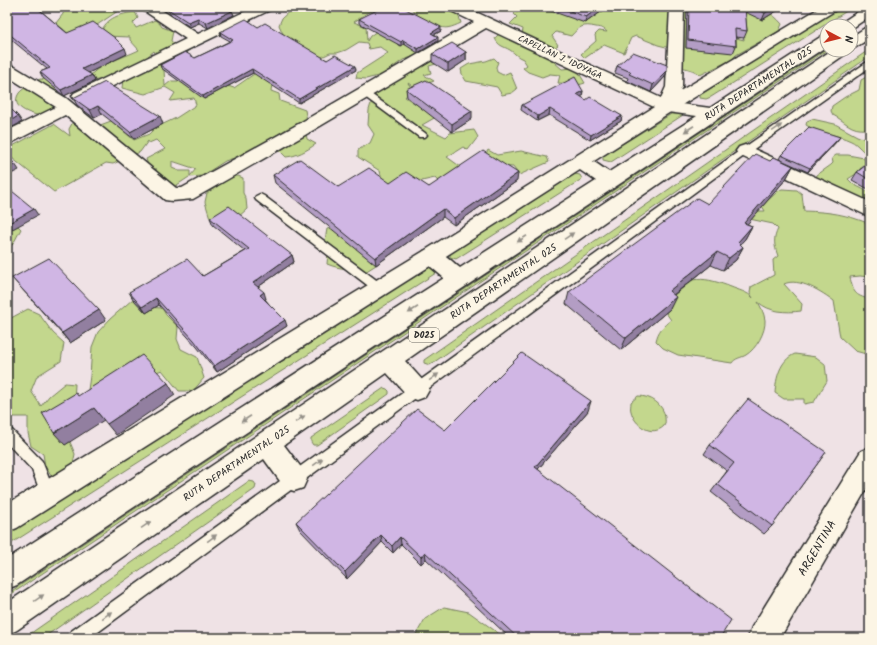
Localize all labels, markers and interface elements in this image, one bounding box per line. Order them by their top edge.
north arrow [819,18,859,58]
street label: CAPELLAN J. IDOYAGA [515,31,605,84]
text: N [839,35,857,44]
street label: RUTA DEPARTAMENTAL 025 [701,42,816,125]
one-way arrow [772,124,782,132]
one-way arrow [684,125,694,133]
one-way arrow [564,232,574,240]
one-way arrow [516,235,528,242]
street label: RUTA DEPARTAMENTAL 025 [447,240,561,324]
one-way arrow [408,306,418,314]
road number: D025 [409,328,439,342]
one-way arrow [429,374,439,382]
one-way arrow [240,415,251,423]
one-way arrow [294,416,305,423]
street label: RUTA DEPARTAMENTAL 025 [180,422,294,506]
one-way arrow [312,458,323,466]
street label: ARGENTINA [793,517,842,580]
one-way arrow [141,521,152,529]
one-way arrow [207,534,218,543]
one-way arrow [34,594,44,602]
one-way arrow [102,611,113,619]

